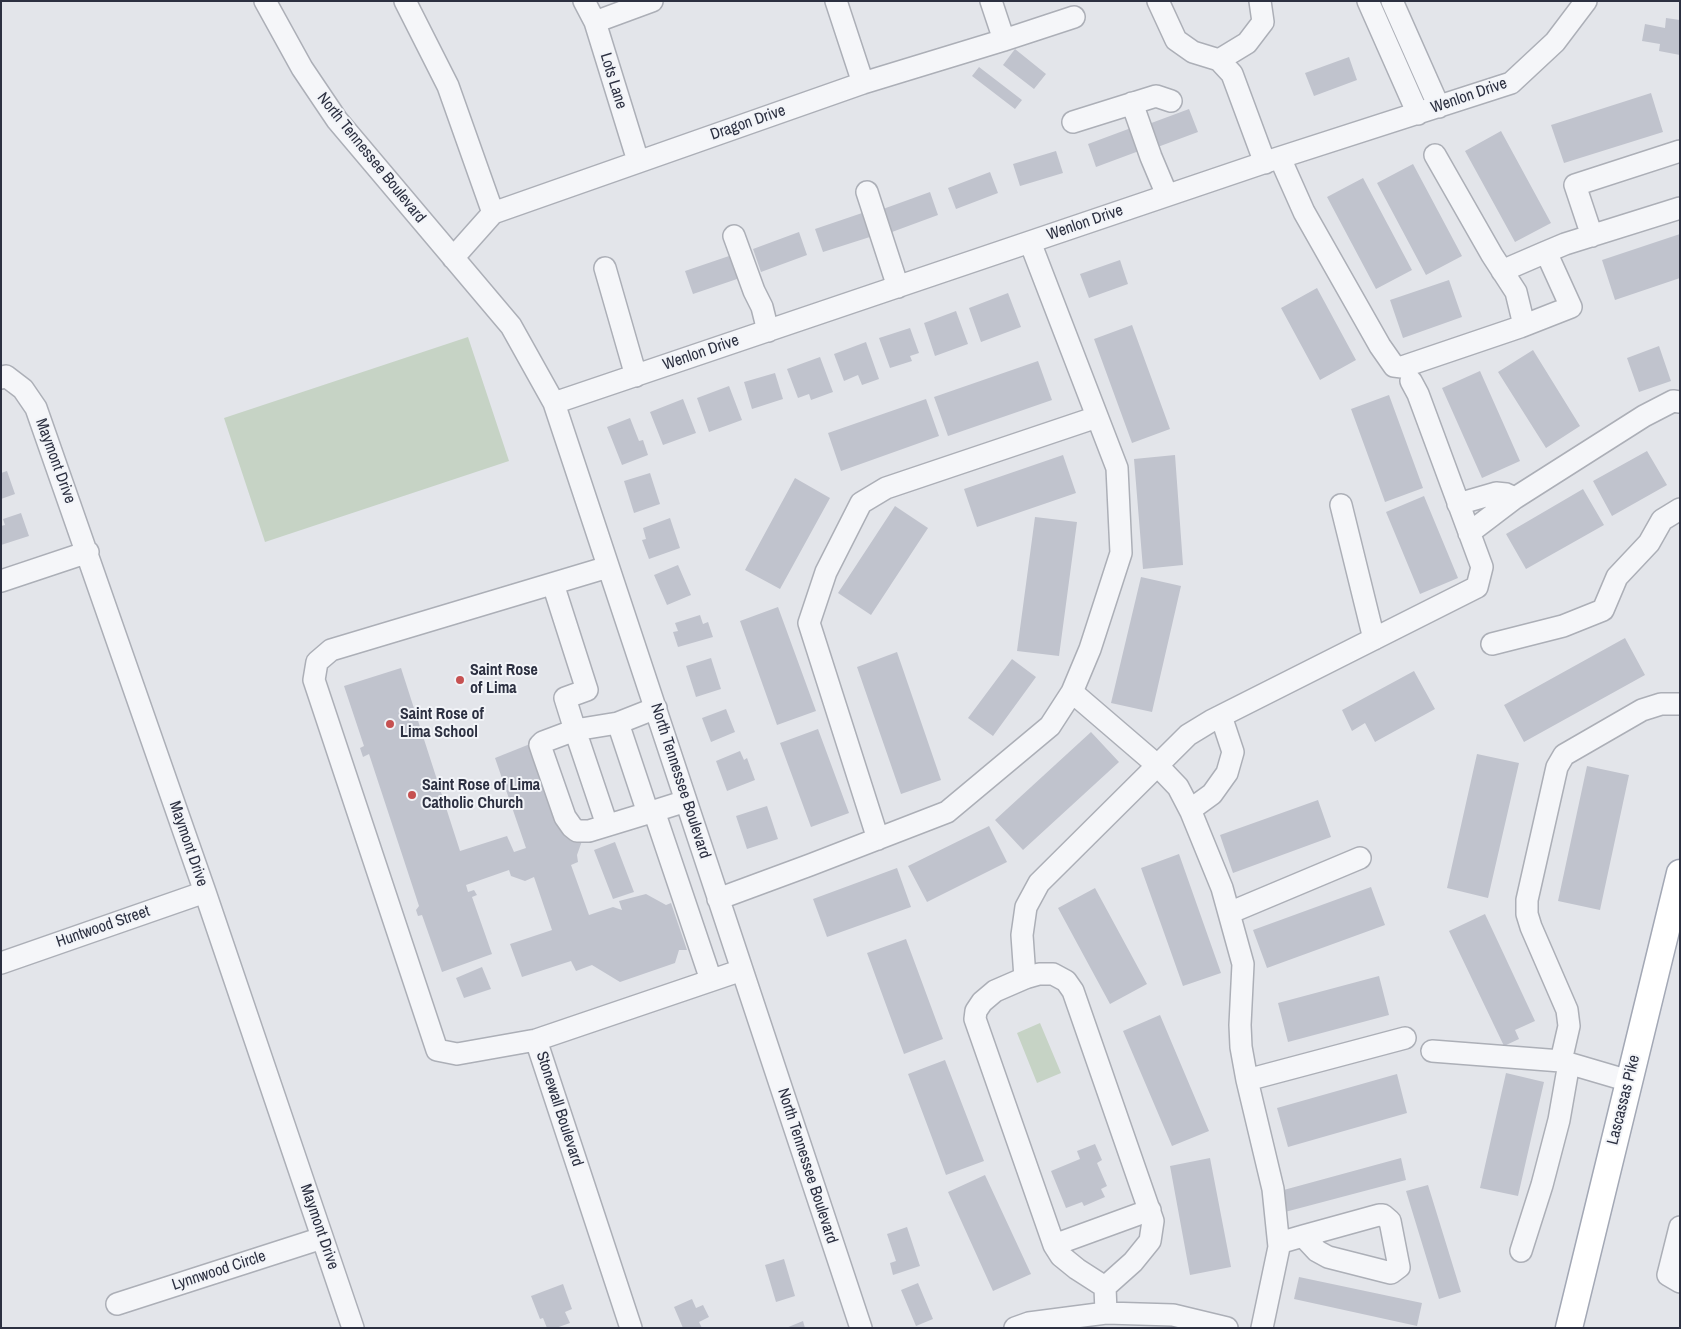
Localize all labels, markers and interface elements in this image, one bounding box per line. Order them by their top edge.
street label: Lots Lane [595,51,631,111]
street label: Wenlon Drive [1428,74,1510,118]
street label: North Tennessee Boulevard [313,89,429,227]
street label: Dragon Drive [708,101,788,145]
street label: Wenlon Drive [1044,201,1126,245]
street label: Wenlon Drive [660,331,742,375]
street label: Maymont Drive [31,416,79,506]
place label: Saint Rose of Lima [470,661,538,699]
marker: Saint Rose of Lima [454,674,466,686]
street label: North Tennessee Boulevard [646,701,714,861]
place label: Saint Rose of Lima School [400,705,484,743]
marker: Saint Rose of Lima School [384,718,396,730]
place label: Saint Rose of Lima Catholic Church [422,776,540,814]
marker: Saint Rose of Lima Catholic Church [406,789,418,801]
street label: Maymont Drive [164,799,212,889]
street label: Huntwood Street [54,902,152,952]
street label: Stonewall Boulevard [531,1049,587,1169]
street label: Lascassas Pike [1604,1053,1644,1147]
street label: North Tennessee Boulevard [773,1086,841,1246]
street label: Maymont Drive [295,1182,343,1272]
street label: Lynnwood Circle [170,1247,268,1295]

